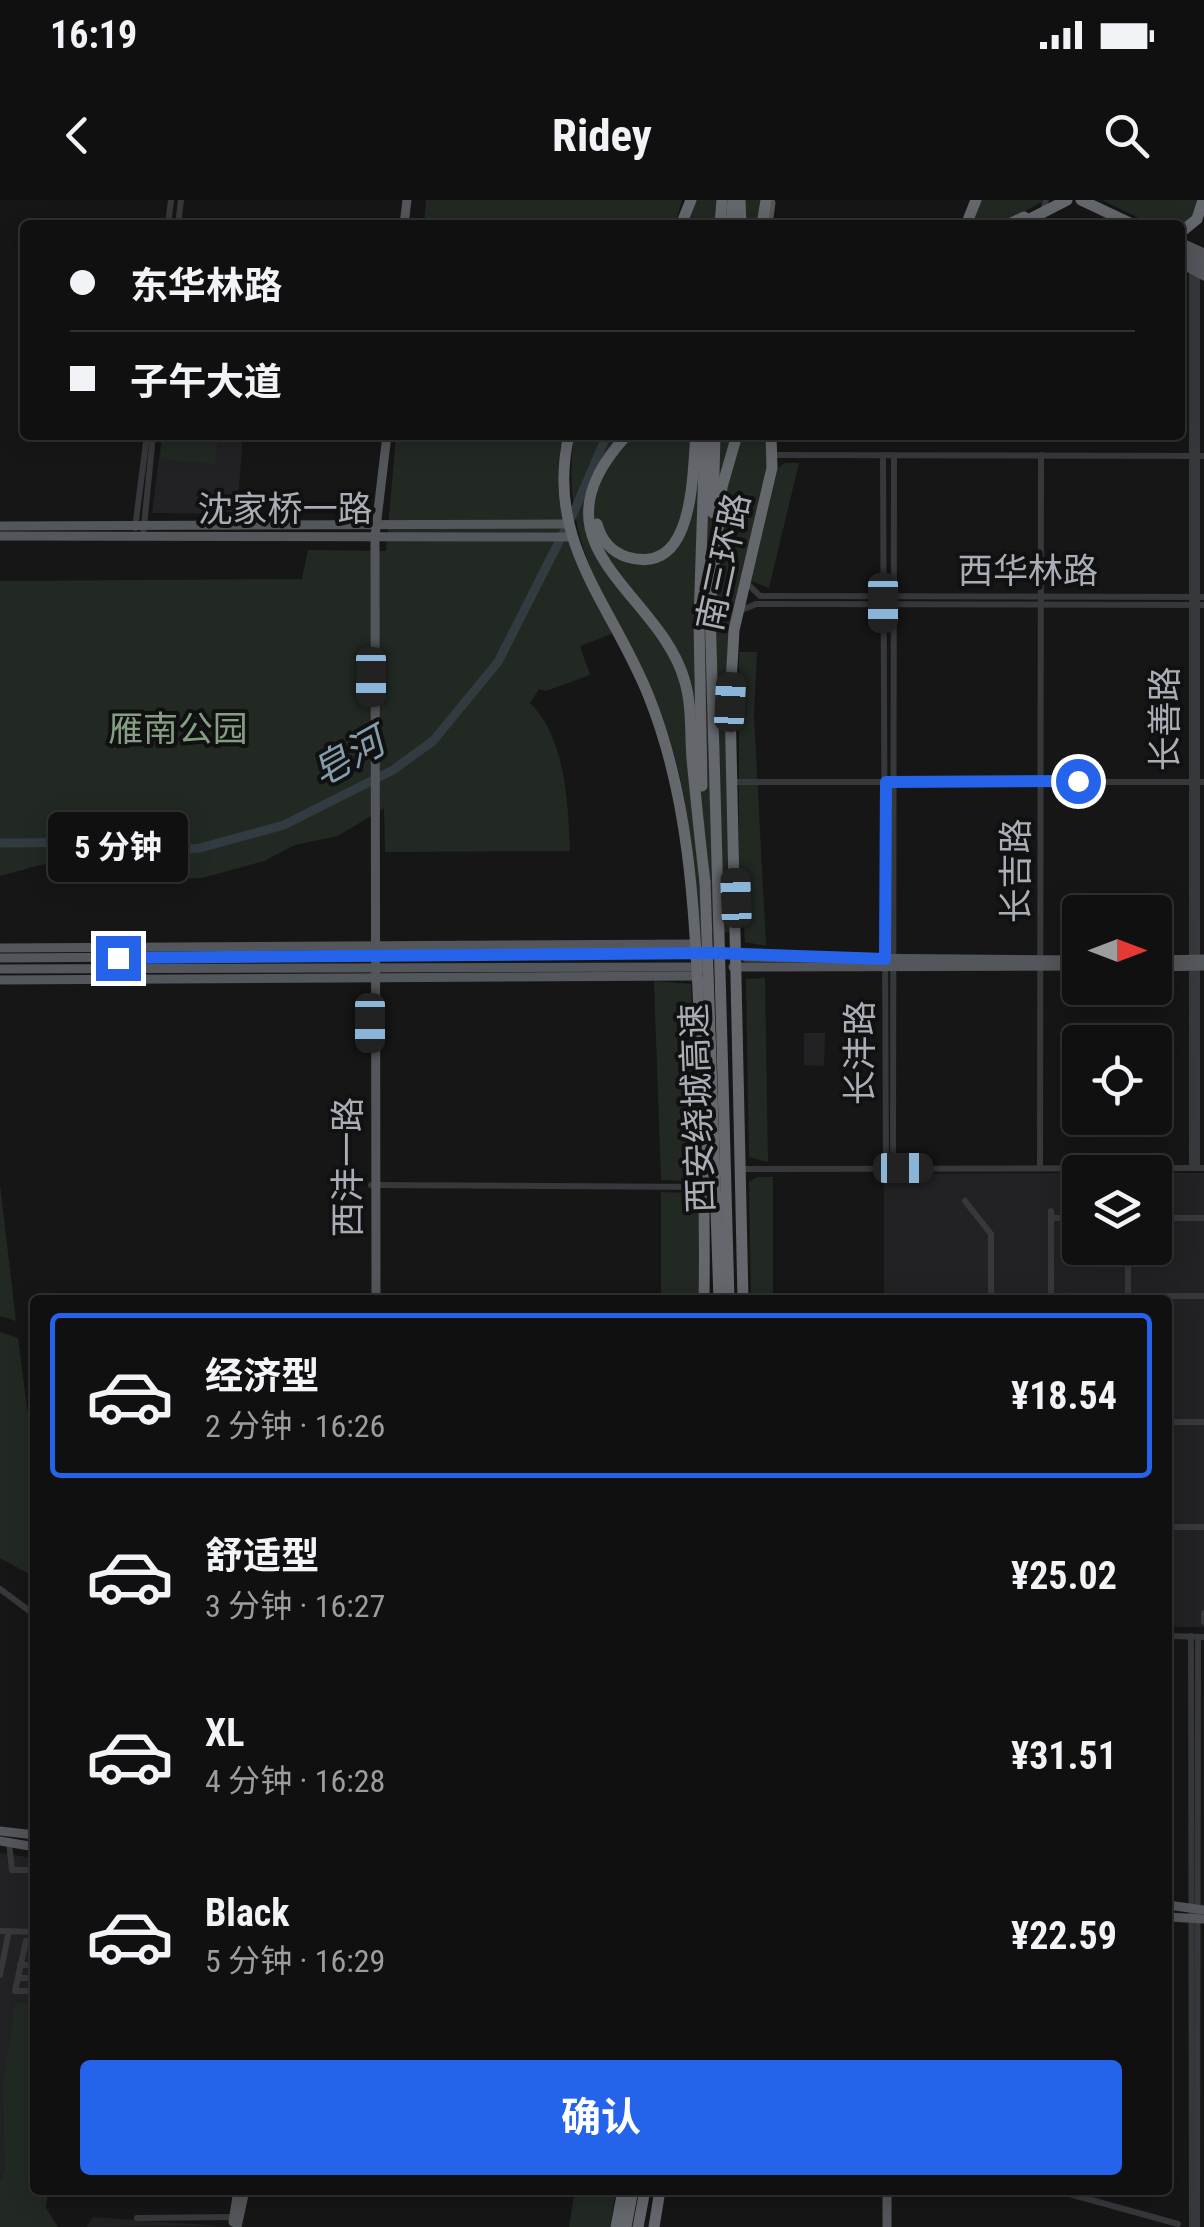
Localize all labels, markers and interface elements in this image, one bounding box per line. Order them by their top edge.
text: 16:19 [50,13,137,57]
icon: back [50,108,105,163]
icon: search [1099,108,1154,163]
text: Ridey [552,109,652,162]
text: 东华林路 [130,264,282,308]
text: 子午大道 [130,360,282,404]
street label: 沈家桥一路 [197,489,373,530]
street label: 南三环路 [689,489,759,635]
street label: 西华林路 [958,551,1098,592]
car [868,573,898,633]
car [356,647,386,707]
street label: 长善路 [1145,666,1186,772]
car [713,671,747,733]
park label: 雁南公园 [108,709,248,750]
water label: 皂河 [304,716,398,795]
route start [1056,759,1101,804]
callout: 5 分钟 [48,813,188,883]
street label: 长吉路 [996,818,1037,924]
text: 5 分钟 [74,828,162,866]
car [720,867,752,929]
north arrow [1062,895,1172,1005]
map controls [1062,895,1172,1265]
route end [96,936,141,981]
car [355,993,385,1053]
street label: 长沣路 [840,1000,881,1106]
street label: 西安绕城高速 [674,1002,722,1214]
button: locate [1062,1025,1172,1135]
street label: 西沣一路 [328,1097,369,1237]
car [873,1153,933,1183]
button: layers [1062,1155,1172,1265]
icon: car [85,1351,175,1441]
text: 经济型 [205,1354,319,1398]
text: ¥18.54 [1011,1374,1117,1418]
text: 2 分钟 · 16:26 [205,1407,385,1445]
icon: car [85,1531,175,1621]
text: 舒适型 [205,1534,319,1578]
text: ¥25.02 [1011,1554,1117,1598]
text: 3 分钟 · 16:27 [205,1587,385,1625]
icon: car [85,1711,175,1801]
text: XL [205,1711,244,1755]
text: ¥31.51 [1011,1734,1117,1778]
text: 4 分钟 · 16:28 [205,1762,385,1800]
icon: car [85,1891,175,1981]
text: Black [205,1891,289,1935]
text: ¥22.59 [1011,1914,1117,1958]
text: 5 分钟 · 16:29 [205,1942,385,1980]
button: 确认 [80,2060,1122,2175]

